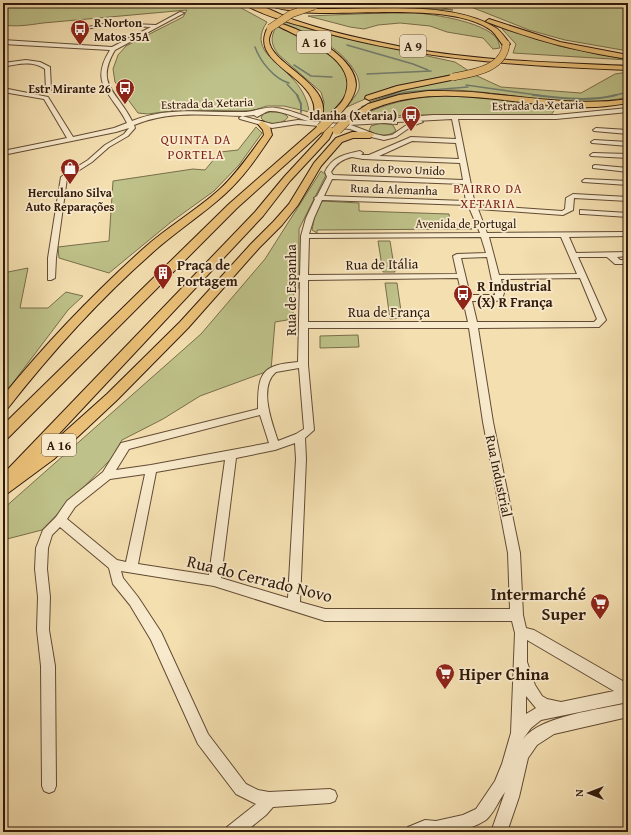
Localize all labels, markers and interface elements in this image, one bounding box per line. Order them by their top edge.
place label: R Norton Matos 35A [94,14,150,45]
bus stop icon: R Norton Matos 35A [69,18,91,46]
road number: A 16 [297,31,331,53]
road number: A 9 [400,35,426,57]
bus stop icon: Estr Mirante 26 [114,77,136,105]
place label: Estr Mirante 26 [29,80,111,97]
street label: Estrada da Xetaria [161,93,254,113]
street label: Estrada da Xetaria [492,96,584,114]
bus stop icon: Idanha (Xetaria) [400,104,422,132]
place label: Idanha (Xetaria) [309,107,397,124]
district label: QUINTA DA PORTELA [161,130,231,164]
shop icon: Herculano Silva Auto Reparações [59,157,81,185]
street label: Rua do Povo Unido [351,159,445,179]
street label: Rua da Alemanha [350,179,438,199]
district label: BAIRRO DA XETARIA [453,179,523,213]
place label: Herculano Silva Auto Reparações [26,184,114,215]
street label: Avenida de Portugal [416,215,517,232]
street label: Rua de Espanha [281,244,301,336]
street label: Rua de Itália [345,253,419,275]
place label: Praça de Portagem [177,255,238,291]
building icon: Praça de Portagem [152,262,174,290]
place label: R Industrial (X) R França [477,276,554,312]
bus stop icon: R Industrial (X) R França [452,283,474,311]
street label: Rua de França [348,302,430,322]
street label: Rua Industrial [481,433,517,519]
road number: A 16 [42,434,76,456]
street label: Rua do Cerrado Novo [185,548,336,608]
place label: Intermarché Super [491,581,586,626]
supermarket icon: Intermarché Super [589,592,611,620]
place label: Hiper China [459,661,550,686]
supermarket icon: Hiper China [434,662,456,690]
north arrow [569,773,609,813]
text: N [571,789,587,797]

